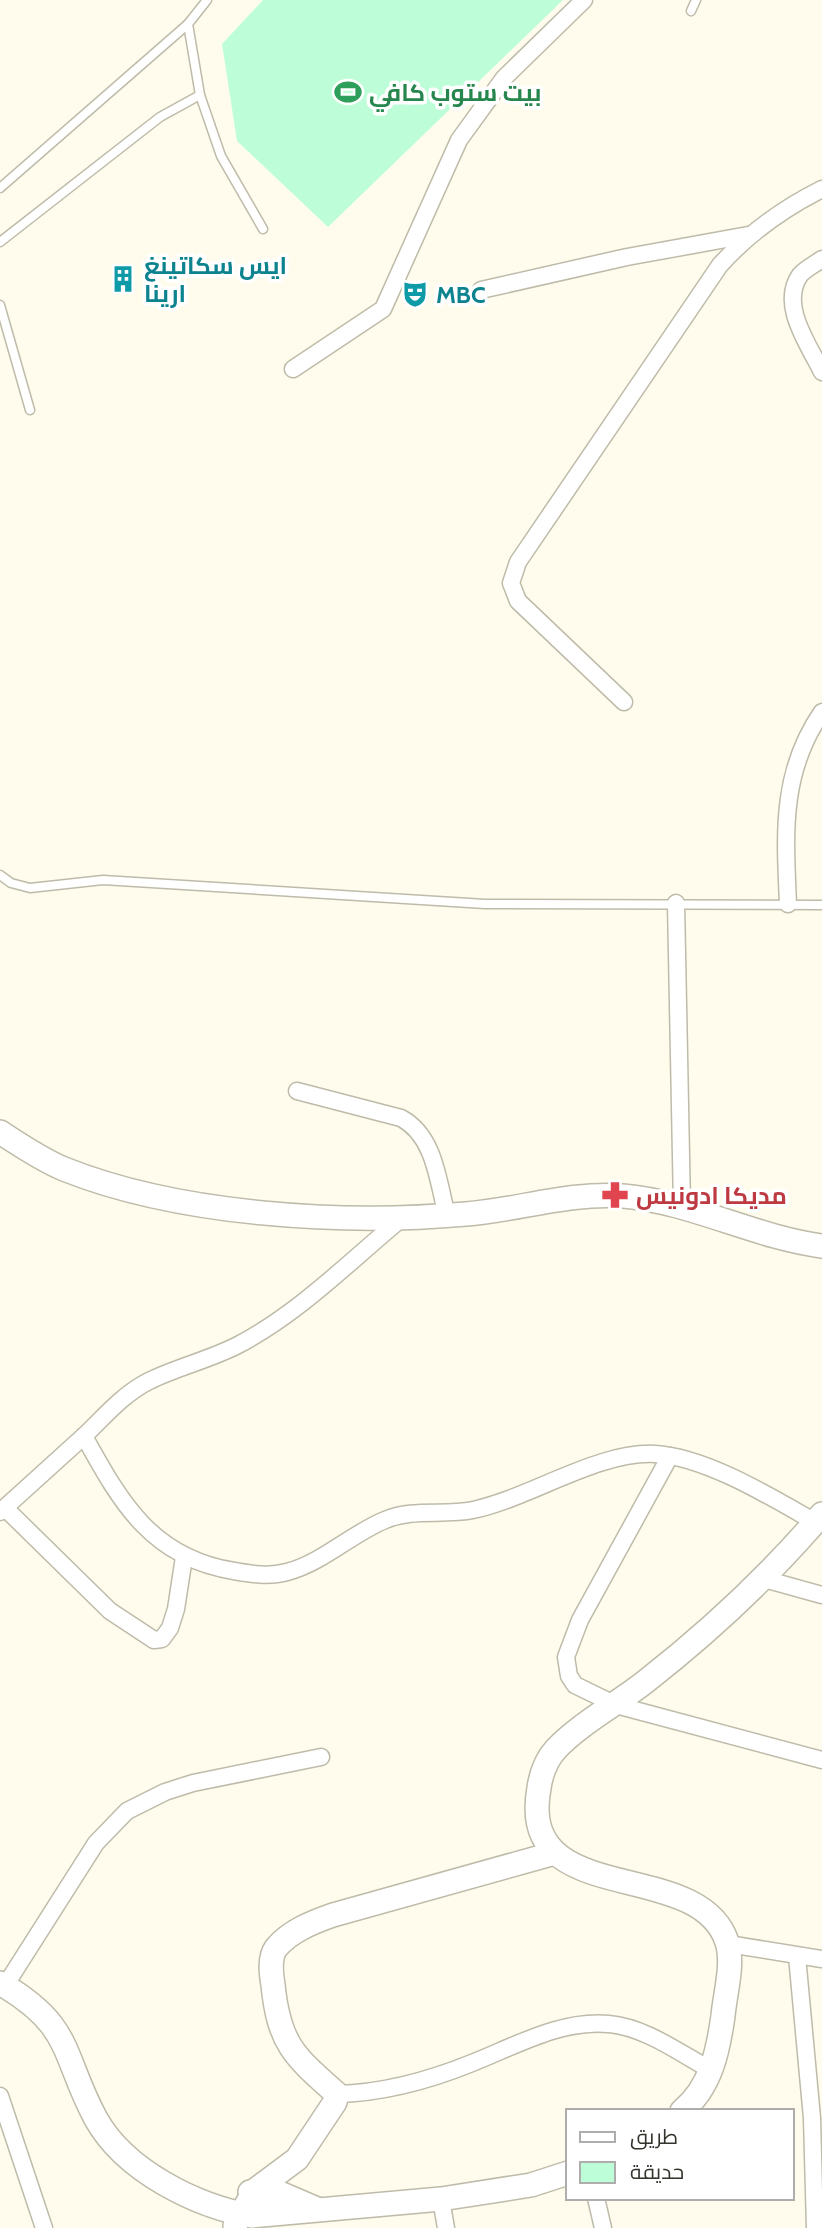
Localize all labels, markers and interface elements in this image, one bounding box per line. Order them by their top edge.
sports icon: بيت ستوب كافي [333,77,363,107]
place label: بيت ستوب كافي [369,78,541,112]
place label: ايس سكاتينغ ارينا [144,251,287,308]
building icon: ايس سكاتينغ ارينا [108,264,138,294]
theatre icon: MBC [400,279,430,309]
place label: MBC [436,280,486,309]
pharmacy icon: مديكا ادونيس [600,1180,630,1210]
place label: مديكا ادونيس [636,1181,787,1210]
legend [566,2109,794,2200]
text: طريق [630,2124,678,2150]
text: حديقة [630,2159,684,2184]

